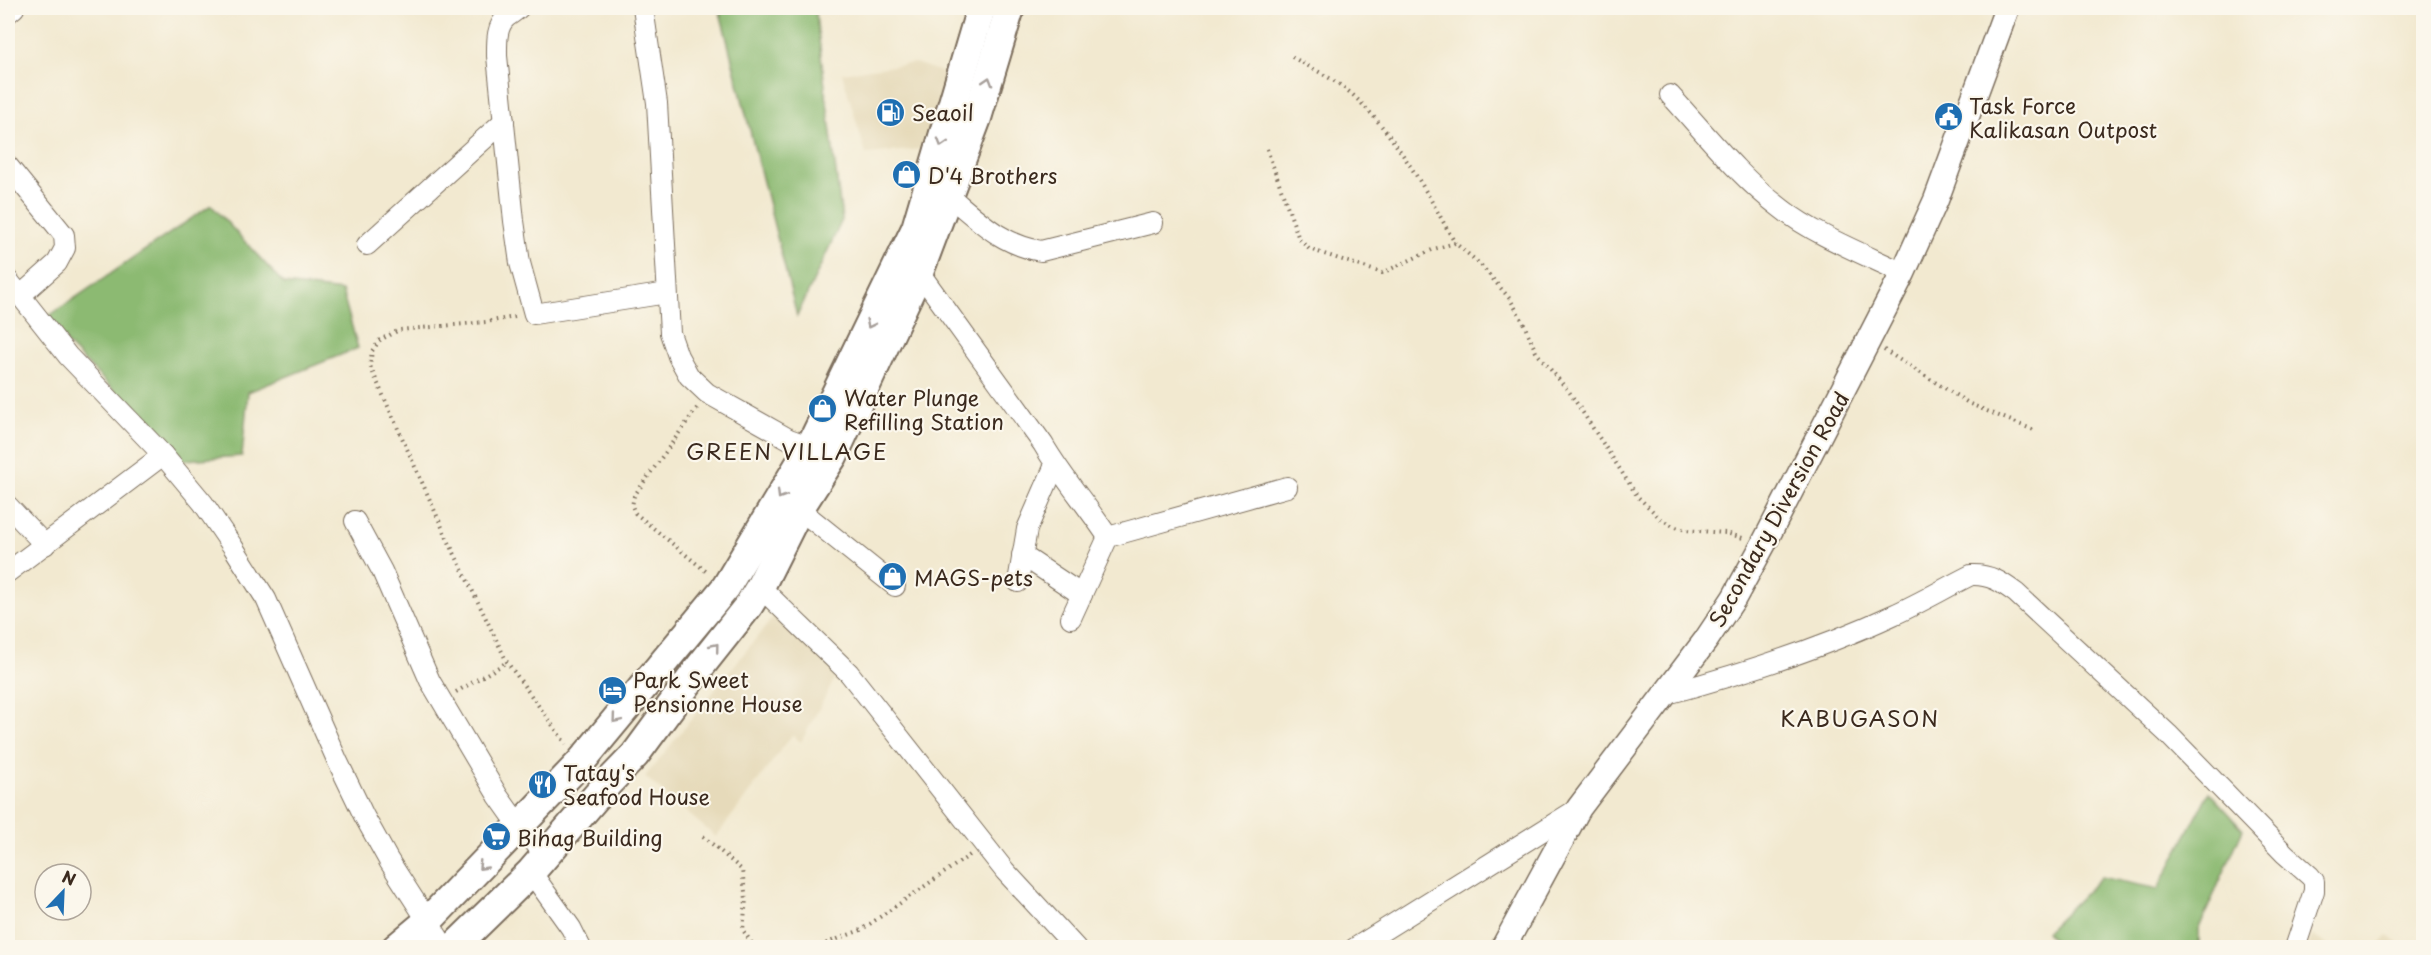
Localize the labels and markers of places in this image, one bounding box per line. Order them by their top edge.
place label: Task Force Kalikasan Outpost [1969,89,2157,145]
fuel station icon: Seaoil [875,96,907,128]
place label: Seaoil [912,96,974,128]
public building icon: Task Force Kalikasan Outpost [1932,101,1964,133]
shop icon: D'4 Brothers [891,159,923,191]
place label: D'4 Brothers [928,159,1057,191]
place label: Water Plunge Refilling Station [844,381,1004,437]
shop icon: Water Plunge Refilling Station [807,393,839,425]
shop icon: MAGS-pets [877,561,909,593]
place label: MAGS-pets [914,561,1033,593]
place label: Park Sweet Pensionne House [633,663,803,719]
hotel icon: Park Sweet Pensionne House [596,675,628,707]
place label: Tatay's Seafood House [563,756,710,812]
restaurant icon: Tatay's Seafood House [526,768,558,800]
supermarket icon: Bihag Building [480,821,512,853]
place label: Bihag Building [517,821,663,853]

